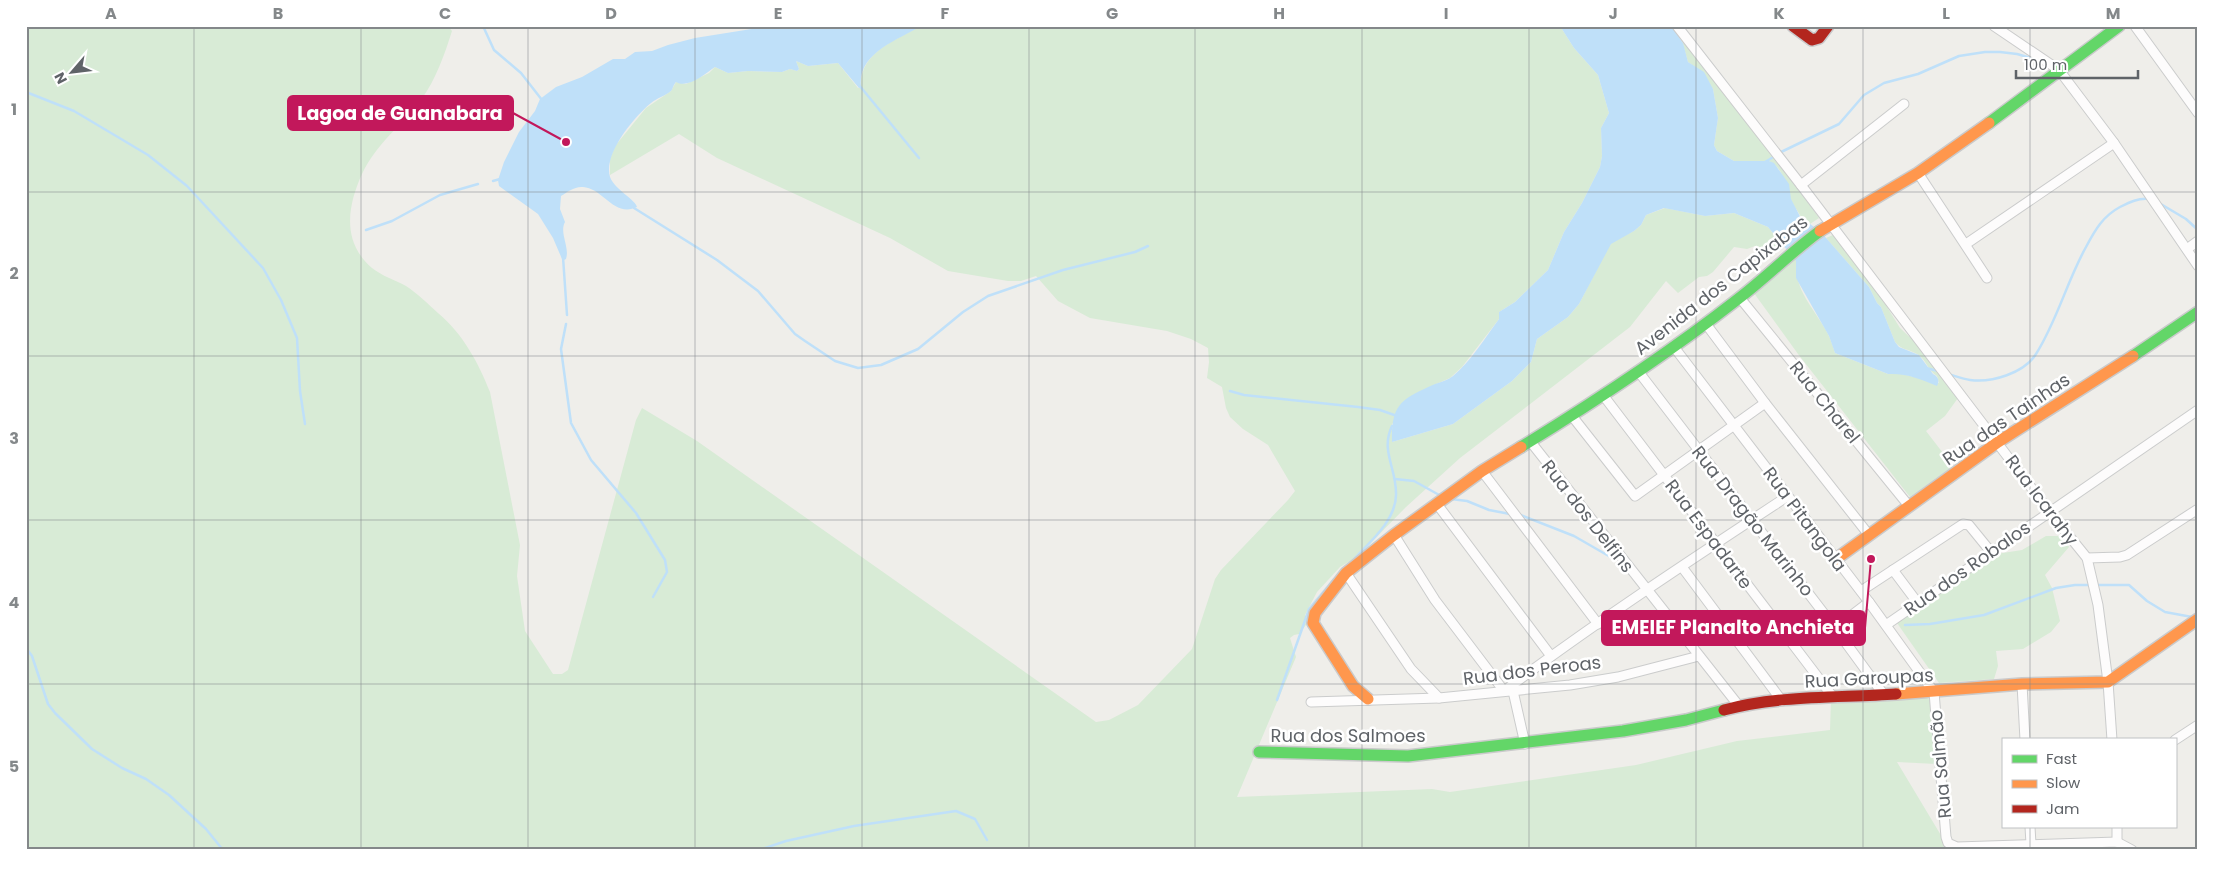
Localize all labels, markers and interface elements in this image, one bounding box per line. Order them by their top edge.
text: A [105,2,117,25]
text: B [273,2,283,25]
text: C [439,2,451,25]
text: D [605,2,617,25]
text: E [774,2,782,25]
text: F [941,2,950,25]
text: G [1106,2,1118,25]
text: H [1273,2,1285,25]
text: I [1444,2,1448,25]
text: J [1608,2,1618,25]
text: K [1773,2,1785,25]
text: L [1942,2,1950,25]
text: M [2106,2,2120,25]
north arrow [48,48,98,98]
scale bar [2016,48,2139,80]
text: 100 m [2024,54,2067,75]
text: N [49,69,72,87]
callout: Lagoa de Guanabara [288,96,513,130]
text: 1 [11,98,17,121]
text: Lagoa de Guanabara [297,100,503,127]
street label: Avenida dos Capixabas [1629,209,1813,361]
text: 2 [9,262,19,285]
street label: Rua Charel [1784,356,1866,448]
street label: Rua das Tainhas [1937,367,2075,471]
text: 3 [9,427,19,450]
street label: Rua Dragão Marinho [1686,440,1820,602]
street label: Rua Icarahy [2000,450,2084,550]
street label: Rua dos Delfins [1536,454,1640,578]
street label: Rua Pitangola [1757,462,1853,576]
street label: Rua Espadarte [1660,474,1758,594]
street label: Rua dos Robalos [1899,515,2035,621]
text: 4 [9,591,20,614]
callout: EMEIEF Planalto Anchieta [1602,611,1865,645]
text: EMEIEF Planalto Anchieta [1612,614,1854,641]
street label: Rua dos Peroas [1462,649,1602,691]
street label: Rua Garoupas [1804,662,1934,694]
street label: Rua Salmão [1923,709,1957,819]
street label: Rua dos Salmoes [1270,723,1426,748]
legend [2002,738,2176,828]
text: Fast [2046,748,2077,769]
text: 5 [9,755,19,778]
text: Slow [2046,772,2081,793]
text: Jam [2046,798,2080,819]

